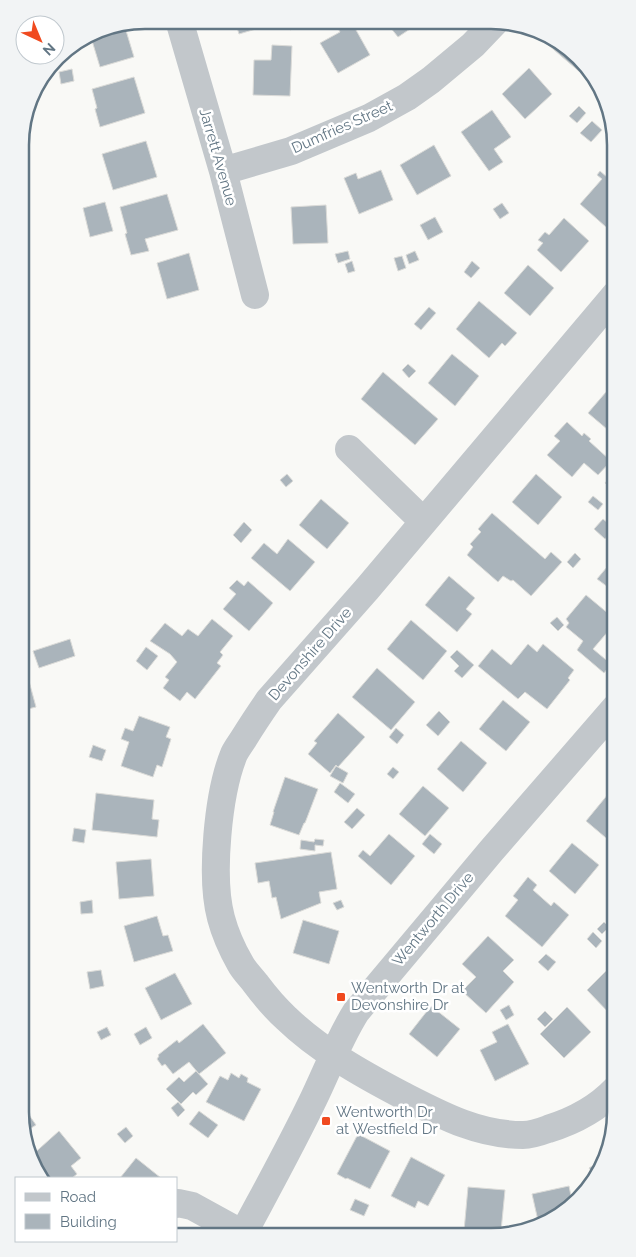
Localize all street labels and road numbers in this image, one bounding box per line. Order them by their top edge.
street label: Dumfries Street [289,97,395,157]
street label: Jarrett Avenue [196,106,241,208]
street label: Devonshire Drive [265,604,355,704]
street label: Wentworth Drive [389,868,478,969]

